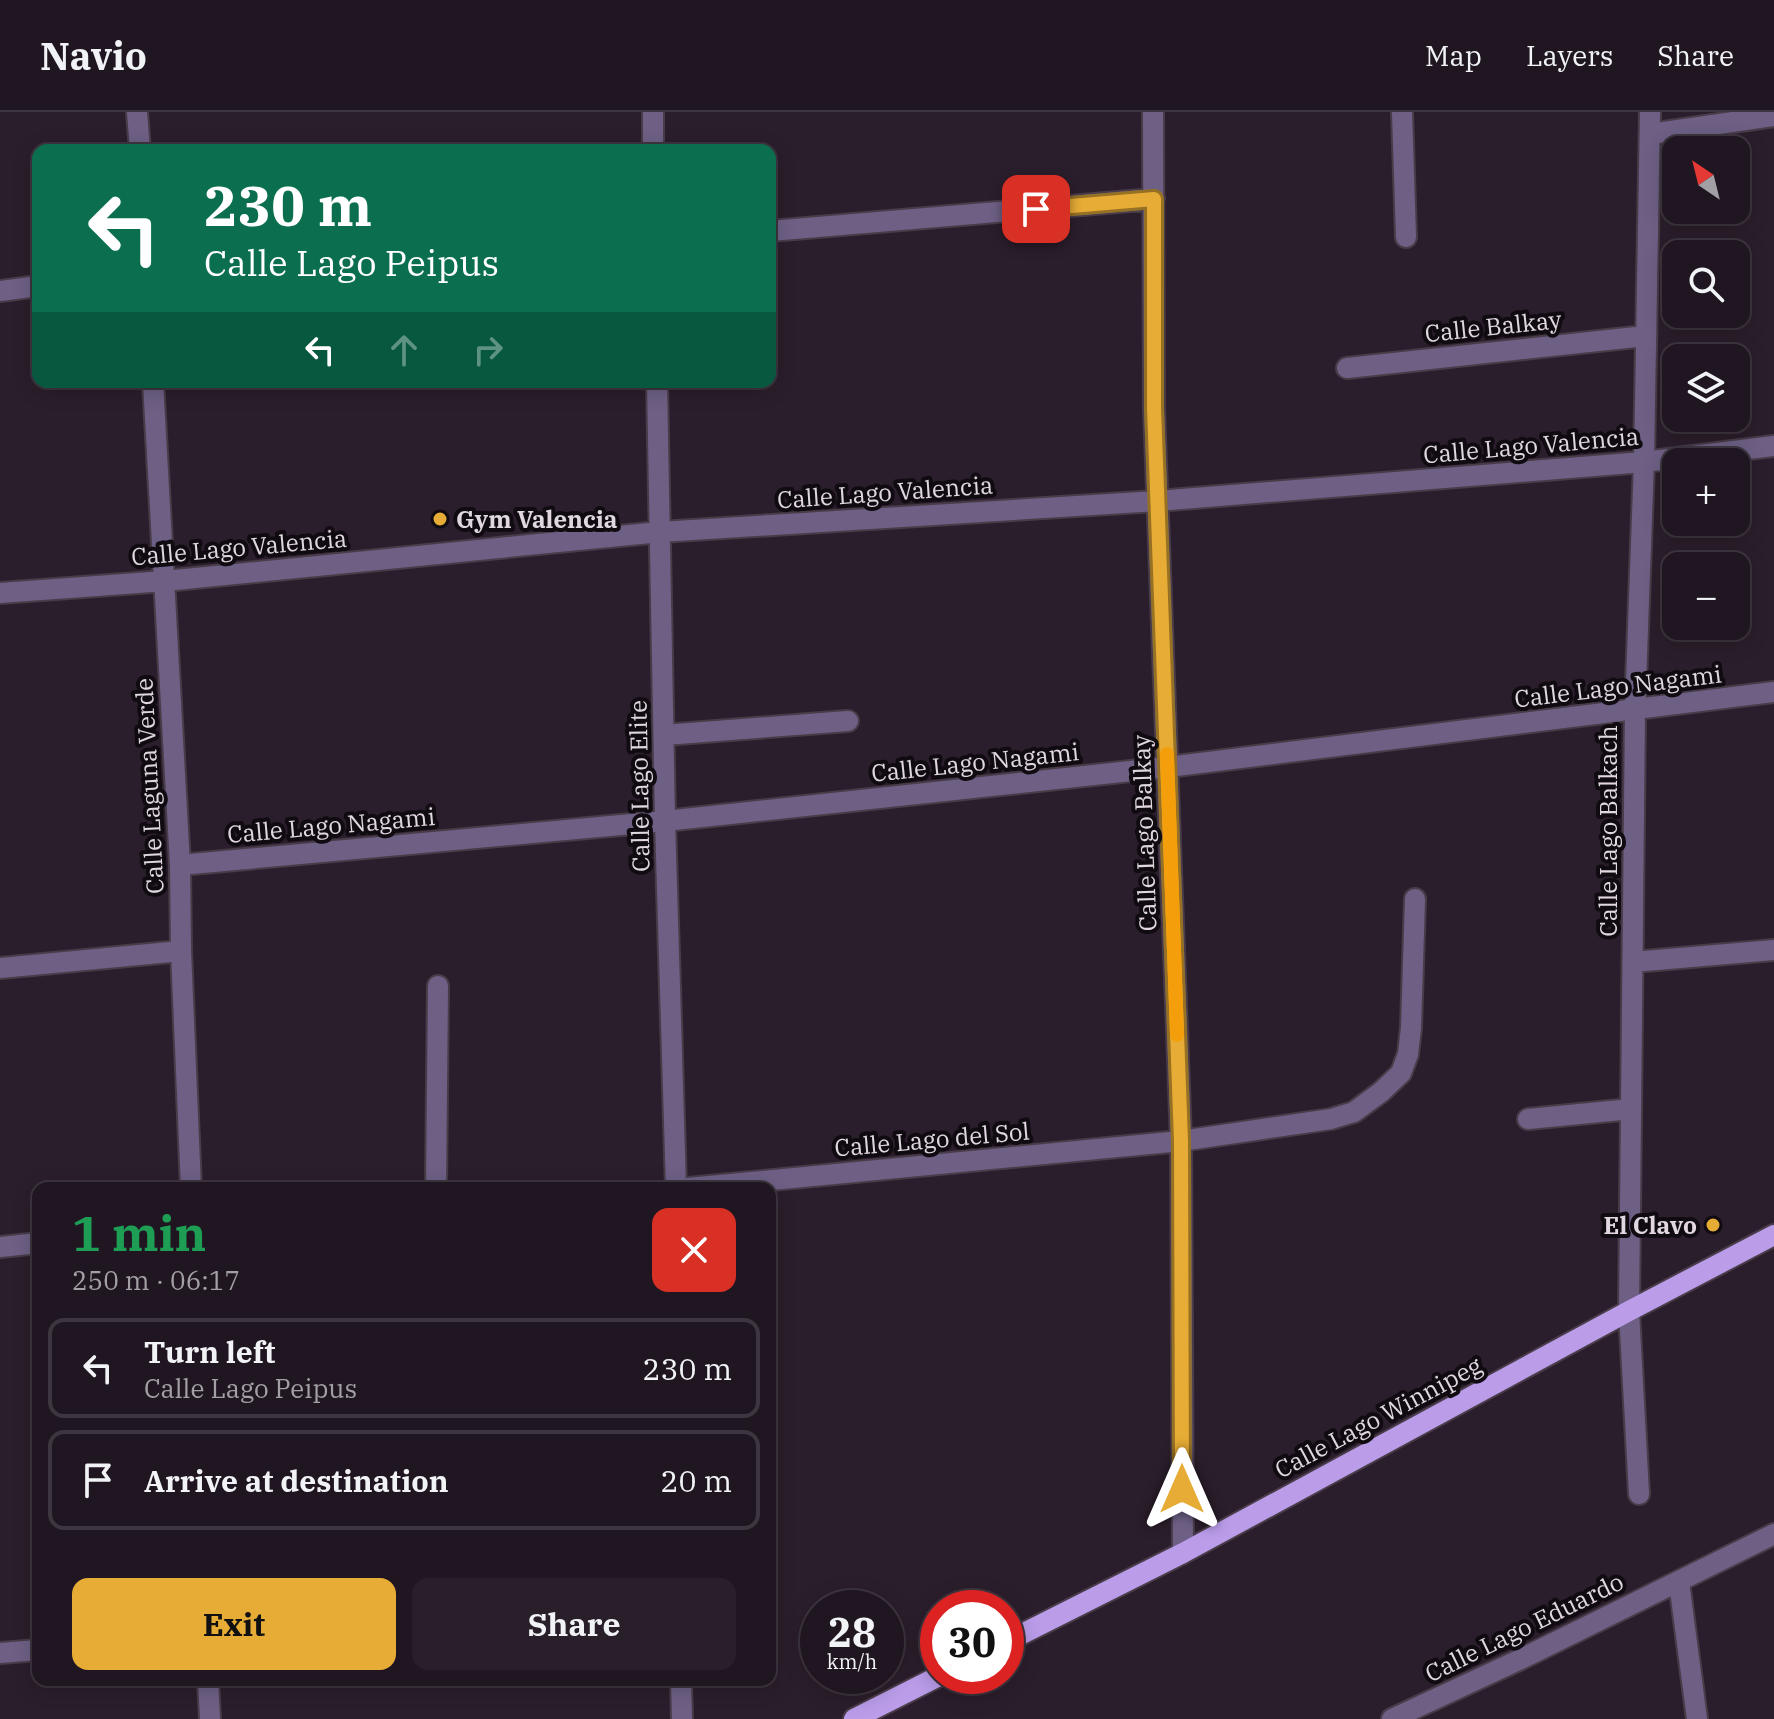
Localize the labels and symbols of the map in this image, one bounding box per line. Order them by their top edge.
north arrow [1662,136,1750,224]
pin [1002,175,1070,243]
street label: Calle Balkay [1423,303,1563,349]
street label: Calle Lago Valencia [1422,420,1640,470]
street label: Calle Lago Valencia [776,468,994,516]
place label: Gym Valencia [456,503,618,535]
marker: Gym Valencia [431,510,449,528]
street label: Calle Lago Valencia [130,522,348,572]
street label: Calle Lago Nagami [1513,657,1723,715]
street label: Calle Laguna Verde [127,677,171,895]
street label: Calle Lago Elite [622,700,656,872]
street label: Calle Lago Balkach [1592,725,1624,937]
street label: Calle Lago Balkay [1125,734,1163,932]
street label: Calle Lago Nagami [870,735,1080,789]
street label: Calle Lago Nagami [226,800,436,850]
street label: Calle Lago del Sol [833,1115,1031,1163]
place label: El Clavo [1604,1209,1697,1241]
marker: El Clavo [1704,1216,1722,1234]
street label: Calle Lago Winnipeg [1269,1349,1487,1485]
position arrow [1140,1447,1224,1531]
street label: Calle Lago Eduardo [1419,1565,1629,1689]
speed limit sign: 30 [920,1590,1024,1694]

